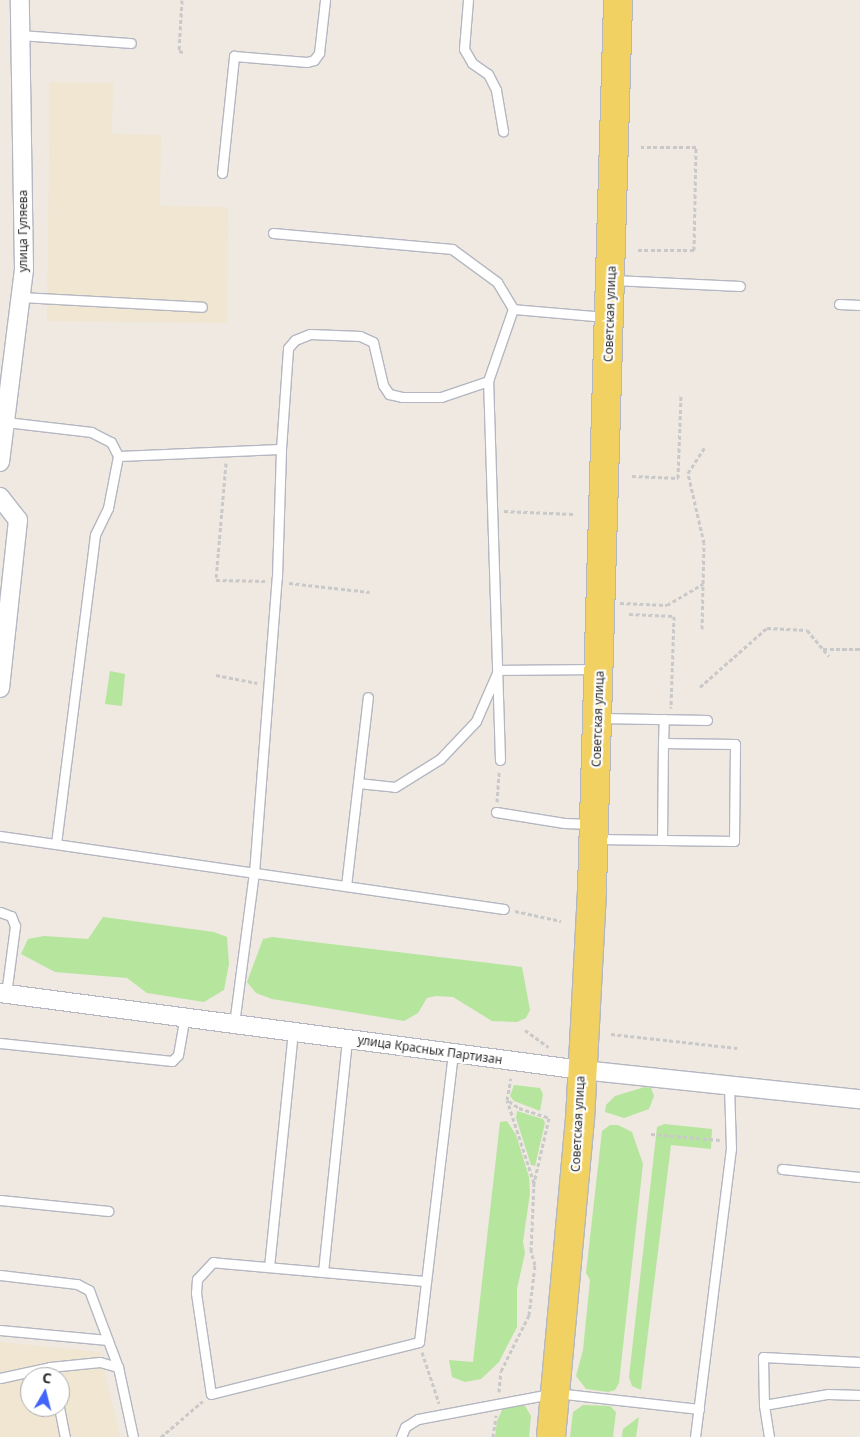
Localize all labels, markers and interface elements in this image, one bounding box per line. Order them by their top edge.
street label: улица Гуляева [16,190,30,272]
street label: Советская улица [601,266,619,362]
street label: Советская улица [589,671,607,767]
street label: улица Красных Партизан [357,1033,503,1067]
street label: Советская улица [568,1076,588,1172]
north arrow [20,1367,70,1417]
text: С [41,1368,53,1388]

